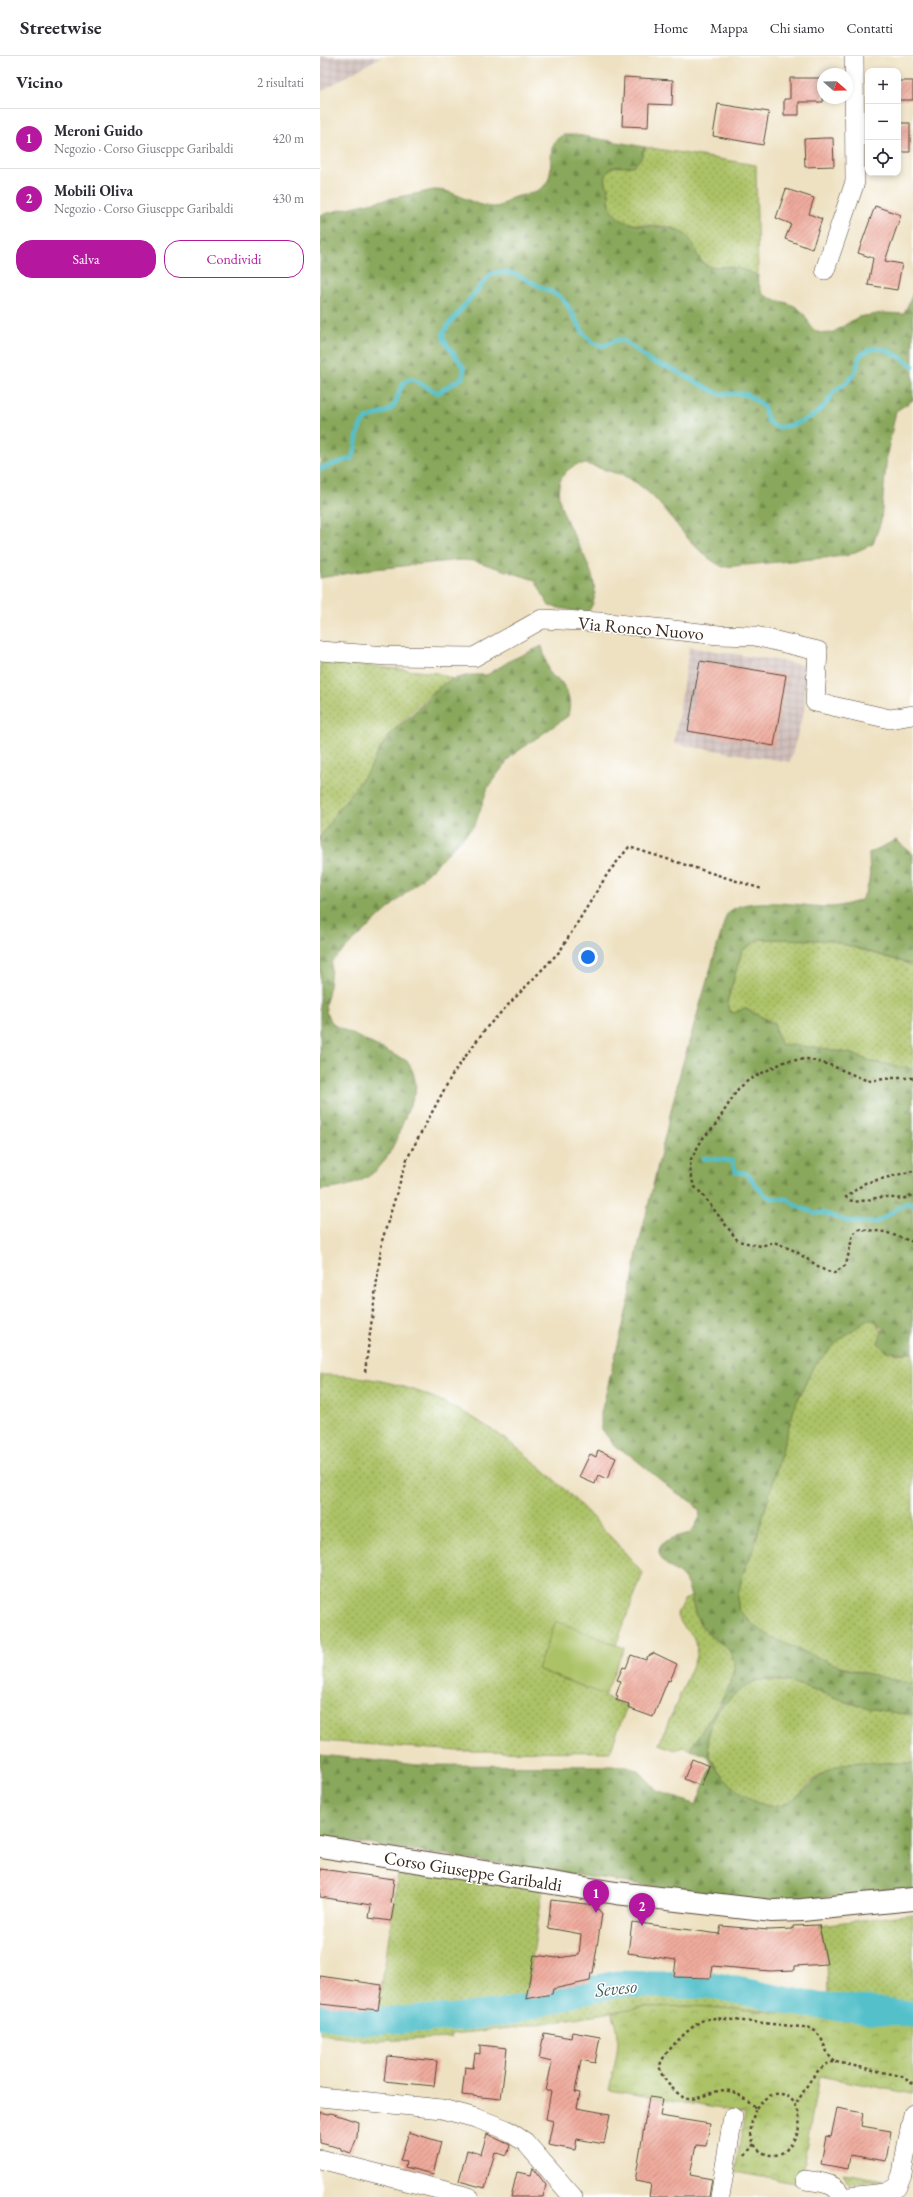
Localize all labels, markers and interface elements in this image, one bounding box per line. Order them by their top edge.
text: Streetwise [20,15,102,40]
text: Home [653,19,688,37]
text: Mappa [710,19,748,37]
text: Chi siamo [770,19,825,37]
text: Contatti [847,19,893,37]
north arrow [817,68,853,104]
map controls [865,68,901,176]
button: + [865,68,901,104]
text: Vicino [16,71,63,93]
text: 2 risultati [257,74,304,91]
button: − [865,104,901,140]
text: Meroni Guido [54,121,143,140]
text: 1 [26,130,32,147]
text: 420 m [273,130,304,147]
text: Negozio · Corso Giuseppe Garibaldi [54,140,233,157]
button: locate [865,140,901,176]
text: Mobili Oliva [54,181,133,200]
text: 2 [26,190,32,207]
text: 430 m [273,190,304,207]
text: Negozio · Corso Giuseppe Garibaldi [54,200,233,217]
button: Salva [16,240,156,278]
button: Condividi [164,240,304,278]
street label: Via Ronco Nuovo [577,611,705,645]
your location [578,947,598,967]
street label: Corso Giuseppe Garibaldi [382,1846,564,1897]
pin: 1 [583,1880,609,1913]
pin: 2 [629,1893,655,1926]
water label: Seveso [593,1973,638,2003]

